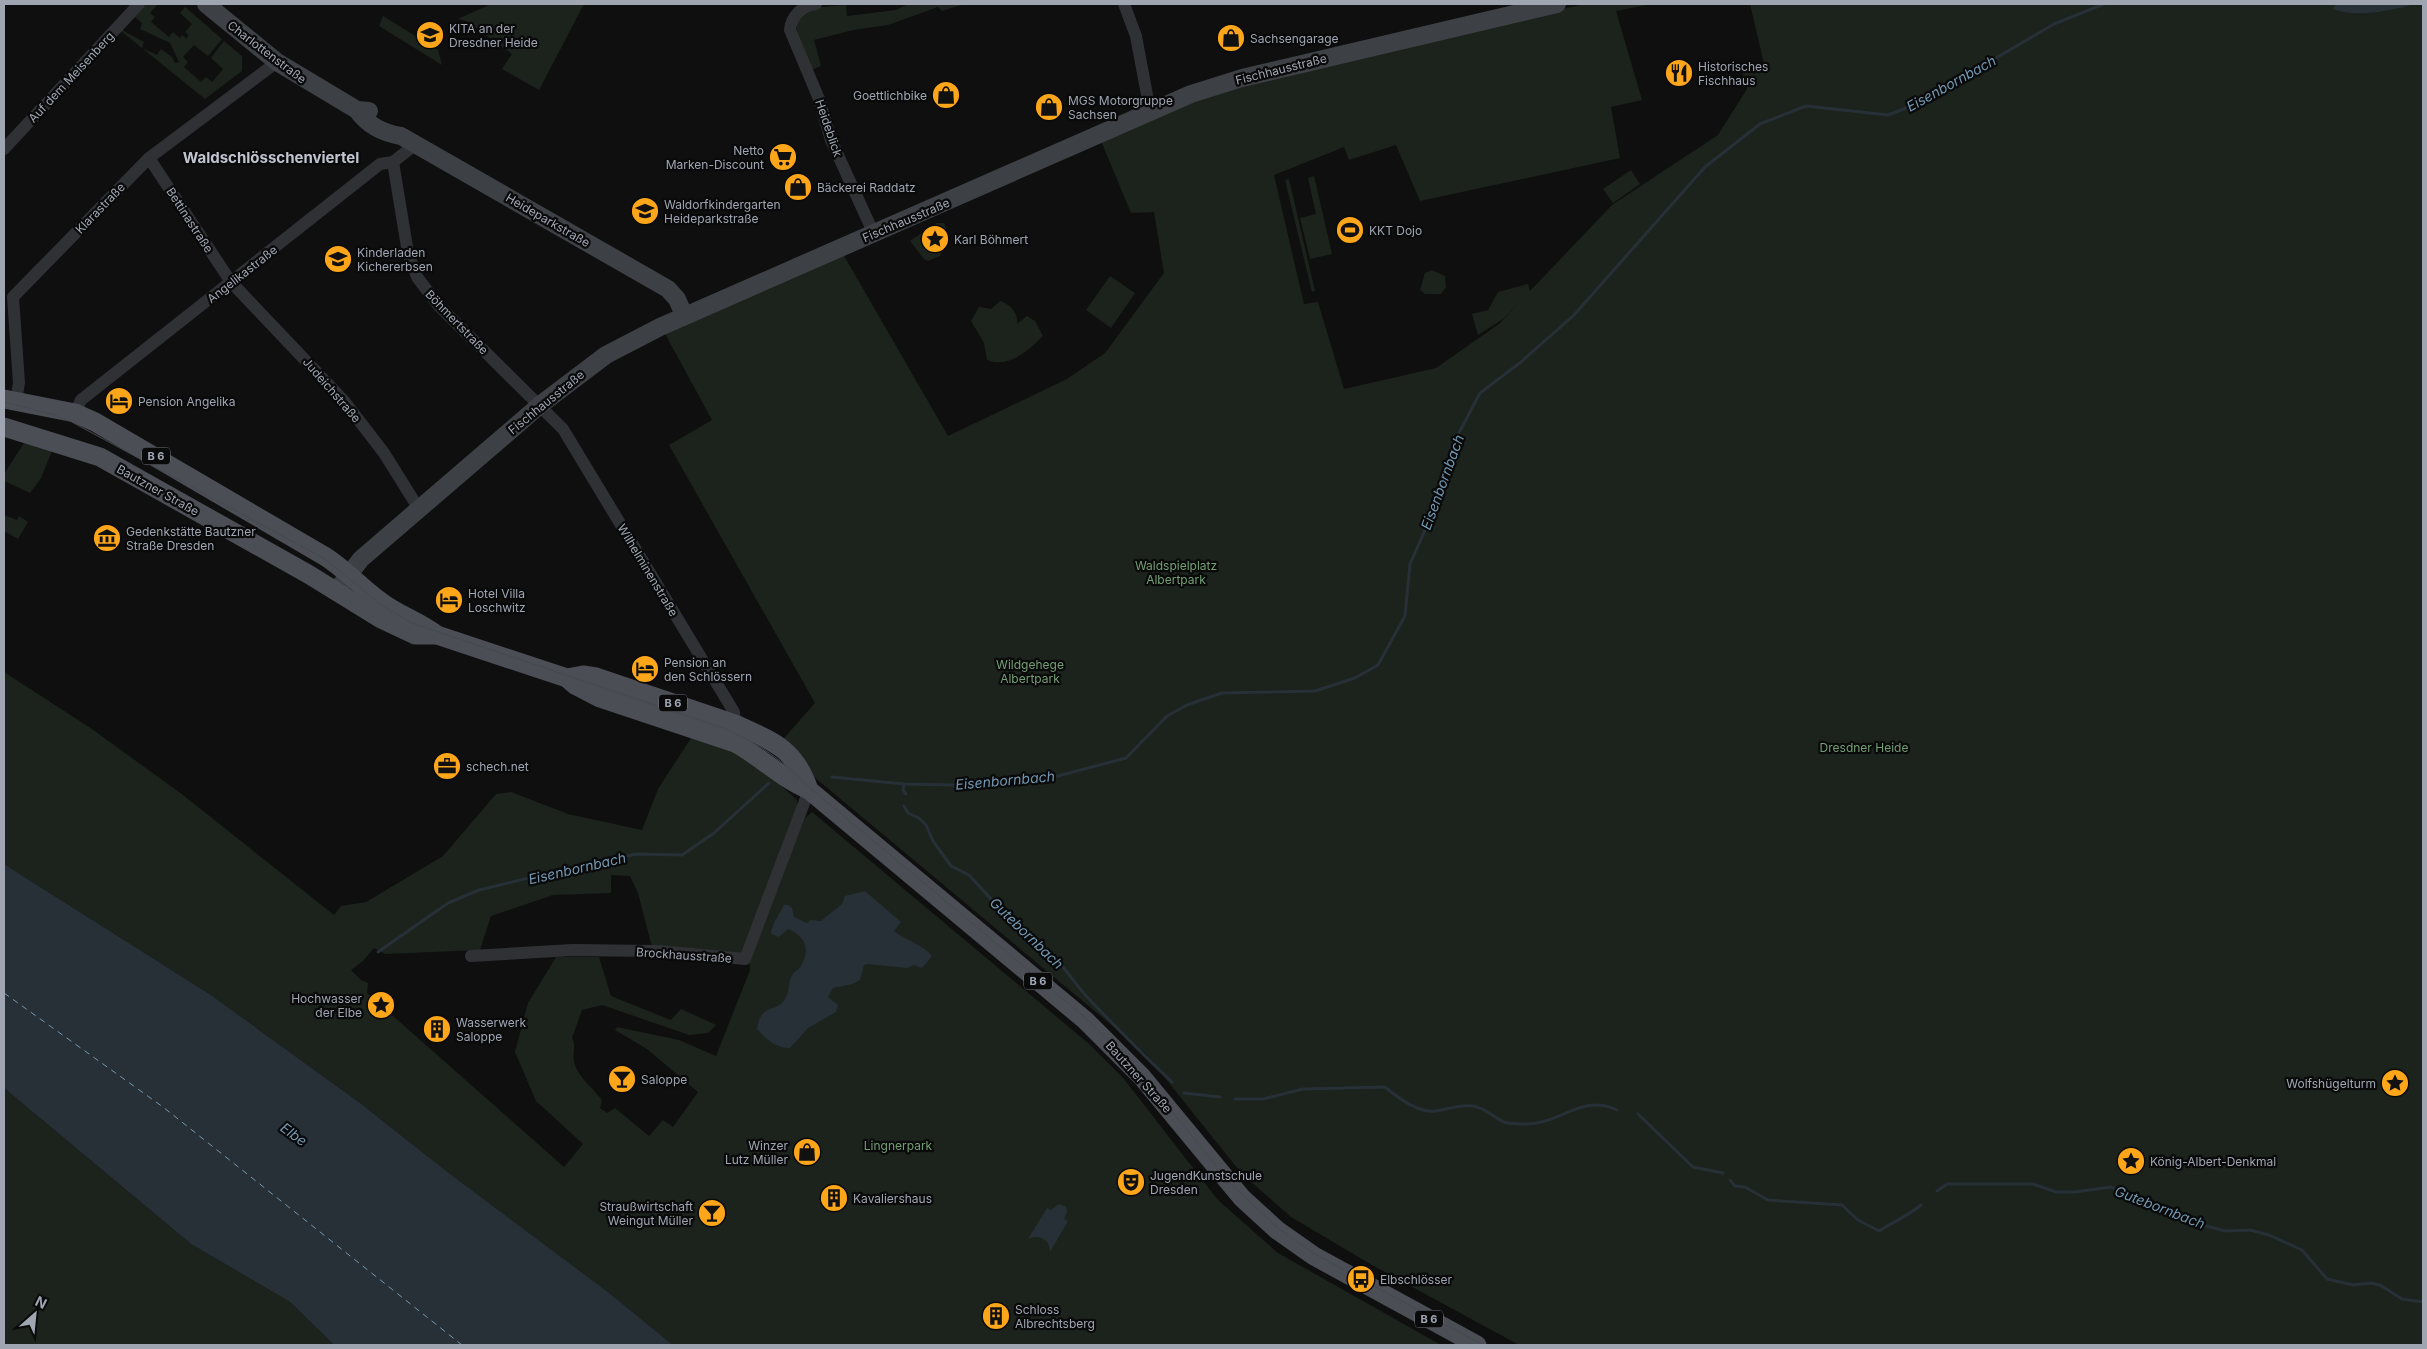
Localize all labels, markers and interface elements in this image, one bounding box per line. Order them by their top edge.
street label: Charlottenstraße [225,17,309,87]
school or university icon: KITA an der Dresdner Heide [415,20,445,50]
place label: KITA an der Dresdner Heide [449,21,538,50]
shop icon: Sachsengarage [1216,23,1246,53]
street label: Auf dem Meisenberg [25,29,117,125]
place label: Sachsengarage [1250,31,1339,46]
street label: Fischhausstraße [1234,50,1328,88]
water label: Eisenbornbach [1903,51,1999,115]
restaurant icon: Historisches Fischhaus [1664,58,1694,88]
place label: Historisches Fischhaus [1698,59,1768,88]
shop icon: Goettlichbike [931,80,961,110]
place label: Goettlichbike [853,88,927,103]
shop icon: MGS Motorgruppe Sachsen [1034,92,1064,122]
place label: MGS Motorgruppe Sachsen [1068,93,1173,122]
street label: Heideblick [812,97,846,159]
supermarket icon: Netto Marken-Discount [768,142,798,172]
place label: Netto Marken-Discount [666,143,764,172]
district label: Waldschlösschenviertel [183,148,359,167]
shop icon: Bäckerei Raddatz [783,172,813,202]
street label: Klarastraße [72,179,128,237]
place label: Bäckerei Raddatz [817,180,916,195]
street label: Bettinastraße [163,184,217,256]
street label: Heideparkstraße [503,190,593,250]
street label: Fischhausstraße [860,195,952,245]
school or university icon: Waldorfkindergarten Heideparkstraße [630,196,660,226]
place label: Waldorfkindergarten Heideparkstraße [664,197,781,226]
sports icon: KKT Dojo [1335,215,1365,245]
place label: KKT Dojo [1369,223,1422,238]
place icon: Karl Böhmert [920,224,950,254]
place label: Karl Böhmert [954,232,1028,247]
street label: Angelikastraße [204,242,280,306]
school or university icon: Kinderladen Kichererbsen [323,244,353,274]
place label: Kinderladen Kichererbsen [357,245,433,274]
street label: Böhmertstraße [422,287,492,357]
street label: Judeichstraße [300,354,364,426]
street label: Fischhausstraße [505,367,587,437]
hotel icon: Pension Angelika [104,386,134,416]
place label: Pension Angelika [138,394,235,409]
water label: Eisenbornbach [1417,432,1467,532]
road number: B 6 [142,448,170,464]
street label: Bautzner Straße [114,461,202,519]
street label: Wilhelminenstraße [614,521,682,619]
museum icon: Gedenkstätte Bautzner Straße Dresden [92,523,122,553]
place label: Gedenkstätte Bautzner Straße Dresden [126,524,256,553]
park label: Waldspielplatz Albertpark [1135,558,1217,587]
hotel icon: Hotel Villa Loschwitz [434,585,464,615]
place label: Hotel Villa Loschwitz [468,586,526,615]
hotel icon: Pension an den Schlössern [630,654,660,684]
place label: Pension an den Schlössern [664,655,752,684]
park label: Wildgehege Albertpark [996,657,1064,686]
road number: B 6 [659,694,687,711]
park label: Dresdner Heide [1820,740,1908,755]
office icon: schech.net [432,751,462,781]
place label: schech.net [466,759,529,774]
water label: Eisenbornbach [955,767,1055,793]
water label: Eisenbornbach [526,848,628,888]
water label: Gutebornbach [987,894,1067,972]
street label: Brockhausstraße [636,944,732,966]
road number: B 6 [1024,972,1052,989]
place icon: Hochwasser der Elbe [366,990,396,1020]
place label: Hochwasser der Elbe [291,991,362,1020]
building icon: Wasserwerk Saloppe [422,1014,452,1044]
place label: Wasserwerk Saloppe [456,1015,527,1044]
street label: Bautzner Straße [1103,1038,1175,1116]
bar icon: Saloppe [607,1064,637,1094]
place icon: Wolfshügelturm [2380,1068,2410,1098]
place label: Saloppe [641,1072,687,1087]
place label: Wolfshügelturm [2286,1076,2376,1091]
water label: Elbe [277,1119,311,1149]
shop icon: Winzer Lutz Müller [792,1137,822,1167]
place label: Winzer Lutz Müller [725,1138,788,1167]
park label: Lingnerpark [864,1138,933,1153]
place icon: König-Albert-Denkmal [2116,1146,2146,1176]
place label: König-Albert-Denkmal [2150,1154,2276,1169]
theatre icon: JugendKunstschule Dresden [1116,1167,1146,1197]
place label: JugendKunstschule Dresden [1150,1168,1262,1197]
water label: Gutebornbach [2112,1182,2208,1232]
building icon: Kavaliershaus [819,1183,849,1213]
place label: Kavaliershaus [853,1191,932,1206]
bar icon: Straußwirtschaft Weingut Müller [697,1198,727,1228]
place label: Straußwirtschaft Weingut Müller [599,1199,693,1228]
bus stop icon: Elbschlösser [1346,1264,1376,1294]
place label: Elbschlösser [1380,1272,1453,1287]
north arrow [10,1289,60,1339]
text: N [33,1292,50,1312]
building icon: Schloss Albrechtsberg [981,1301,1011,1331]
place label: Schloss Albrechtsberg [1015,1302,1095,1331]
road number: B 6 [1415,1310,1443,1328]

